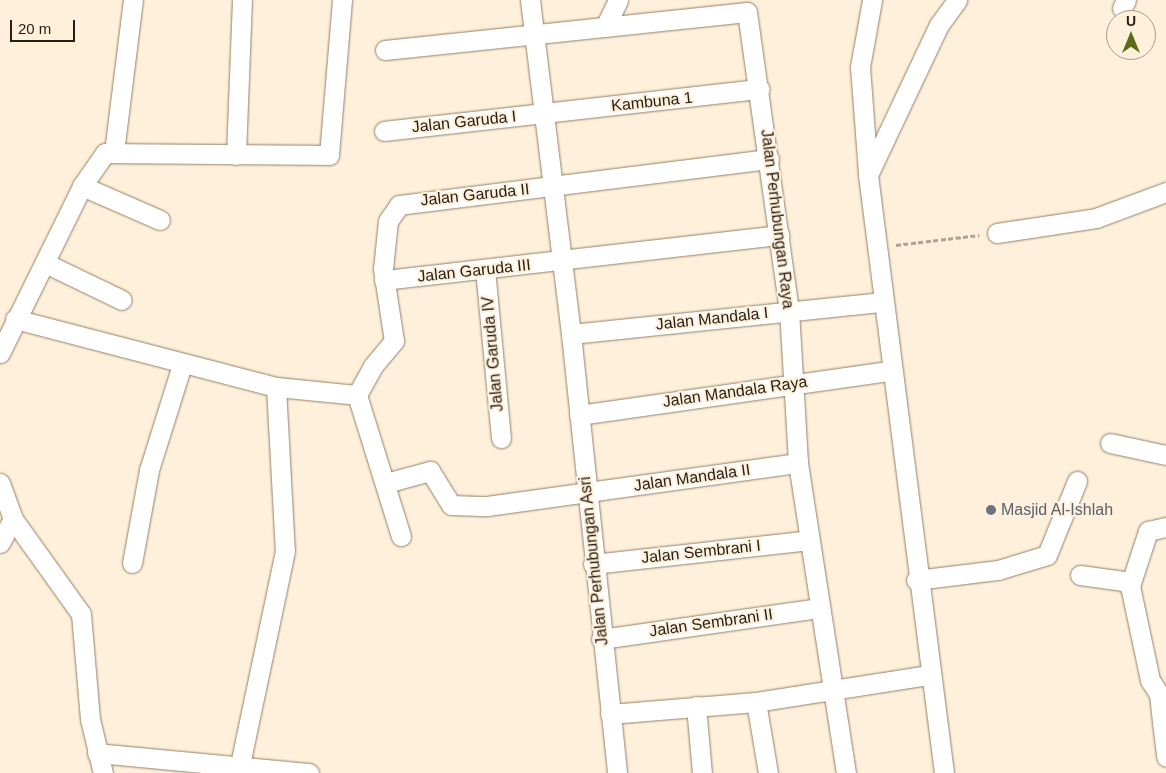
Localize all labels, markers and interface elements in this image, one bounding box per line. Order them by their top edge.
scale bar [12,10,78,42]
north arrow [1106,10,1156,60]
text: U [1126,13,1136,29]
text: 20 m [18,20,51,37]
street label: Kambuna 1 [610,88,694,116]
street label: Jalan Garuda I [411,107,517,137]
street label: Jalan Perhubungan Raya [756,128,798,310]
street label: Jalan Garuda II [420,180,530,210]
street label: Jalan Garuda III [416,256,532,286]
street label: Jalan Garuda IV [478,296,508,412]
street label: Jalan Mandala I [655,304,769,334]
street label: Jalan Mandala Raya [661,372,809,412]
street label: Jalan Mandala II [633,460,751,496]
street label: Jalan Perhubungan Asri [576,475,612,647]
place label: Masjid Al-Ishlah [1001,500,1114,520]
marker: Masjid Al-Ishlah [985,504,997,516]
street label: Jalan Sembrani I [640,536,762,568]
street label: Jalan Sembrani II [648,605,774,641]

